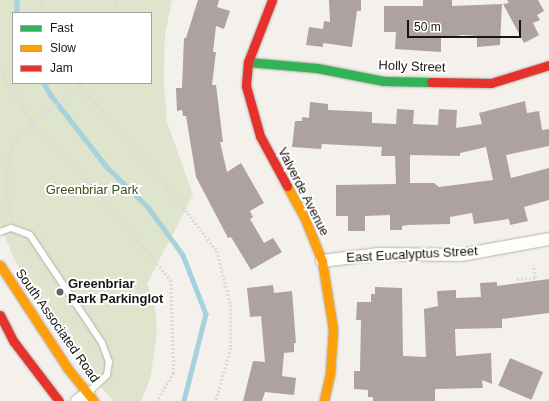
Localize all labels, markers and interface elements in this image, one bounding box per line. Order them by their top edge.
legend [12,12,152,84]
scale bar [409,12,523,38]
text: 50 m [414,20,441,34]
text: Fast [50,21,73,35]
text: Slow [50,41,76,55]
street label: Holly Street [378,58,446,76]
text: Jam [50,61,73,75]
street label: Valverde Avenue [274,145,332,239]
park label: Greenbriar Park [46,182,138,198]
street label: East Eucalyptus Street [346,244,478,266]
street label: South Associated Road [12,266,102,386]
place label: Greenbriar Park Parkinglot [68,277,163,308]
marker: Greenbriar Park Parkinglot [55,287,65,297]

